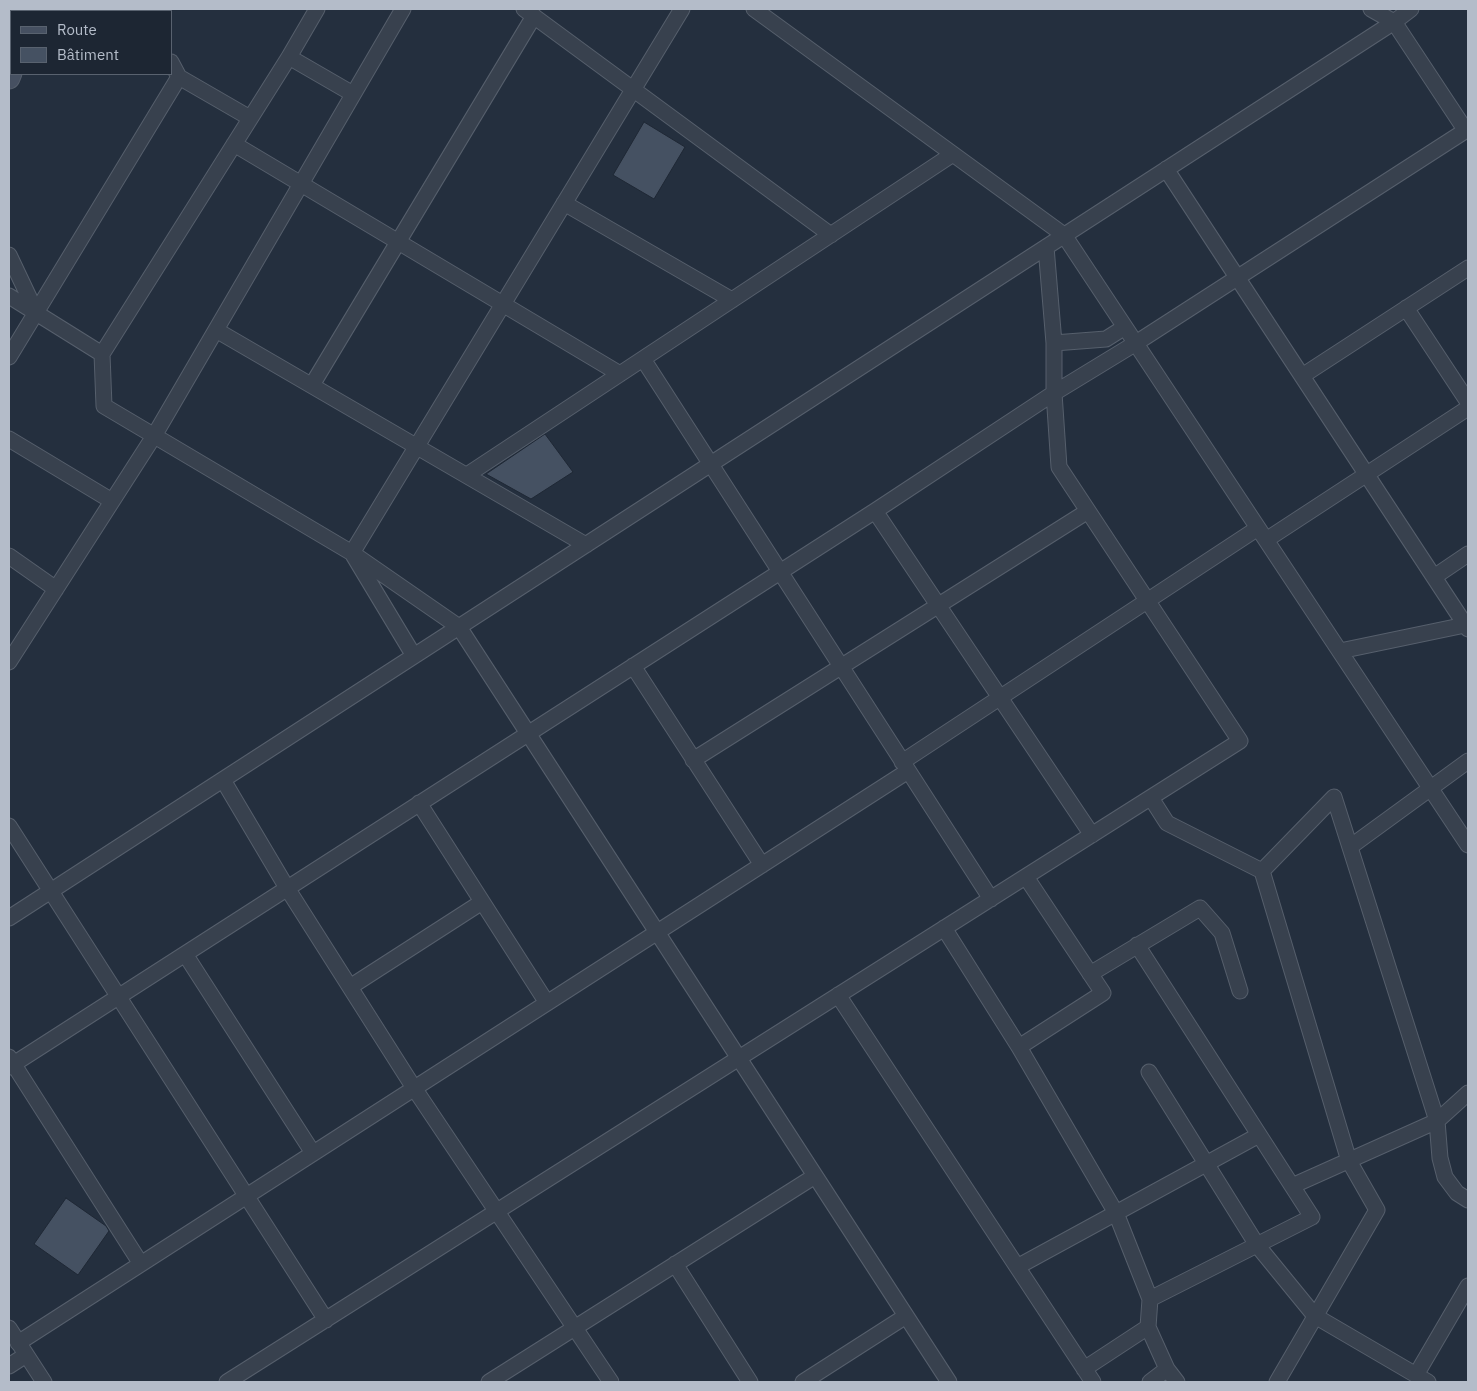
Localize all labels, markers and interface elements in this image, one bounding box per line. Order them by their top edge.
legend [10,10,172,75]
text: Route [57,20,97,39]
text: Bâtiment [57,45,119,64]

